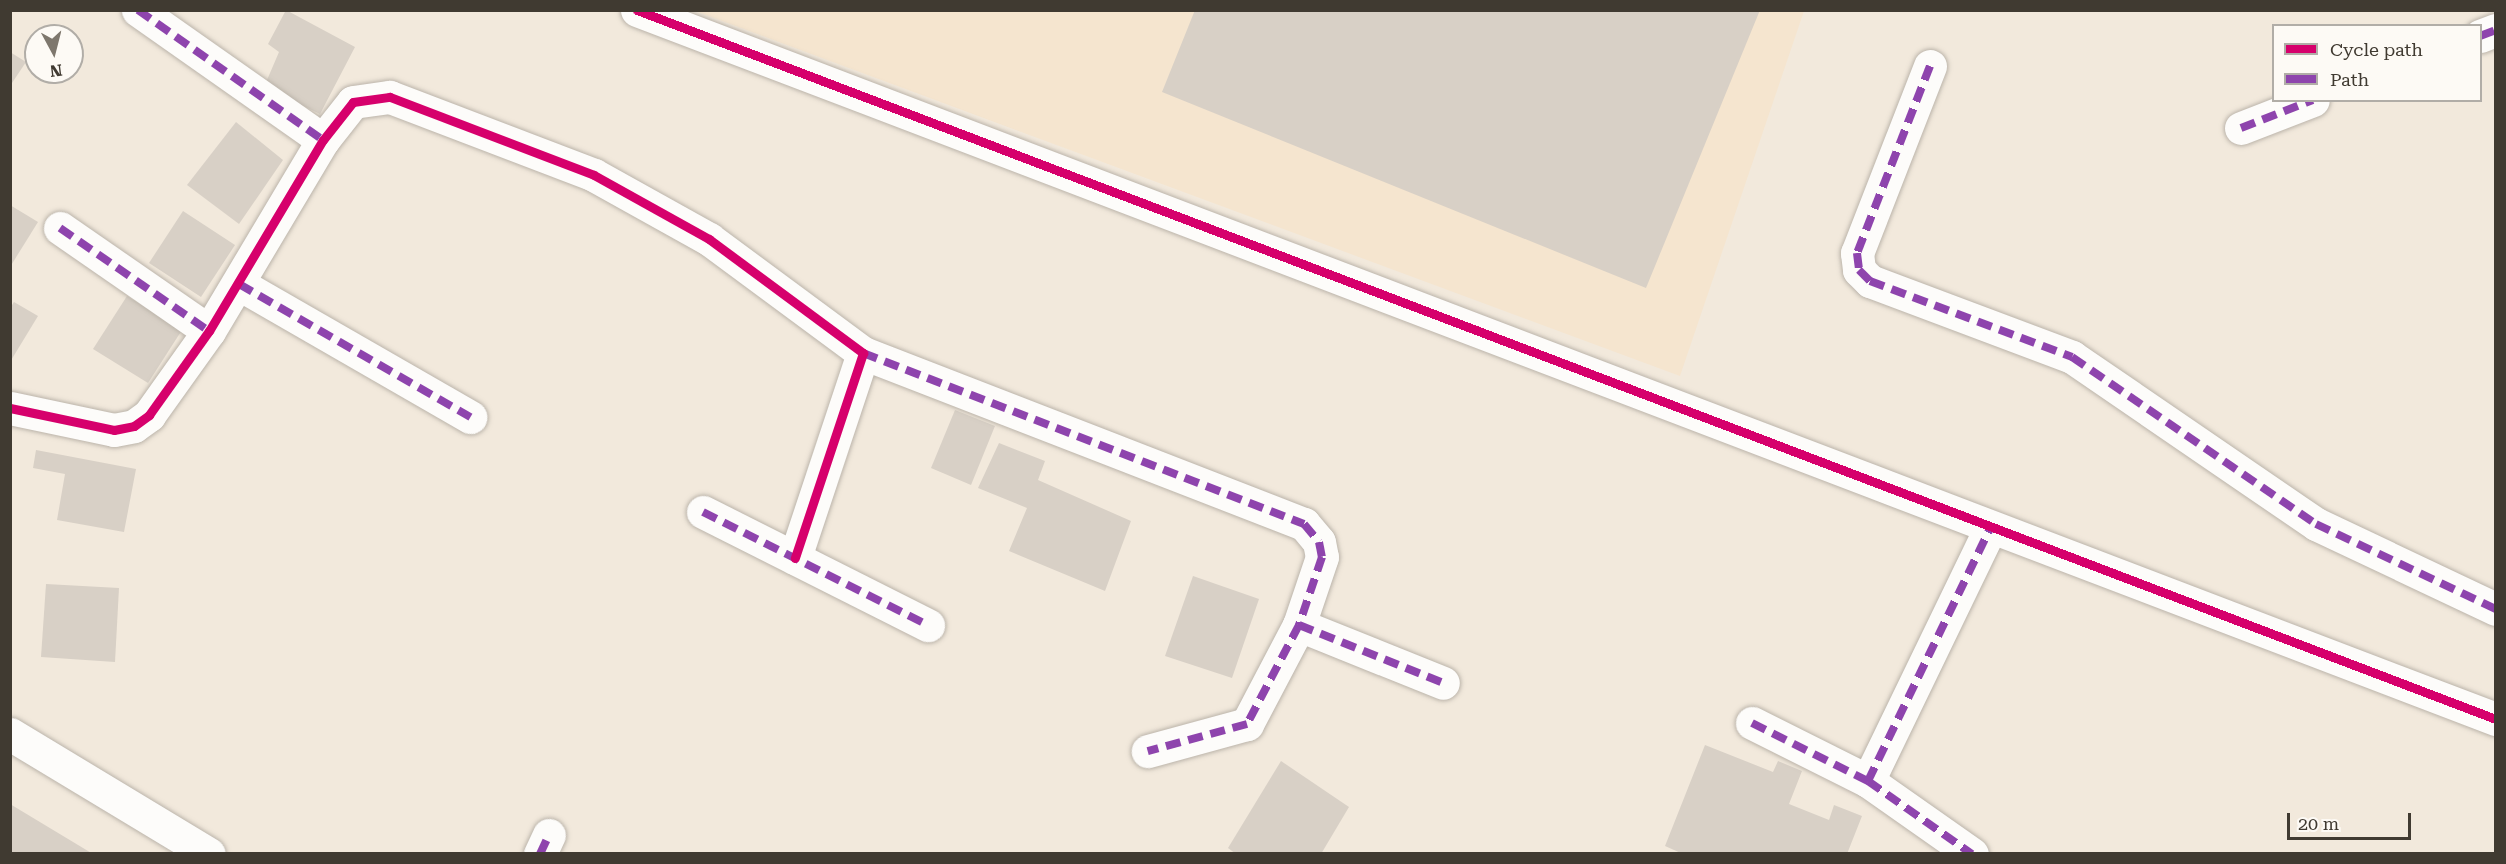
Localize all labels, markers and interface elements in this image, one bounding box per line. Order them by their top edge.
north arrow [24,24,84,84]
legend [2272,24,2482,102]
text: Cycle path [2330,39,2423,60]
text: N [49,60,63,81]
text: Path [2330,69,2369,90]
scale bar [2290,801,2414,839]
text: 20 m [2298,813,2339,834]

